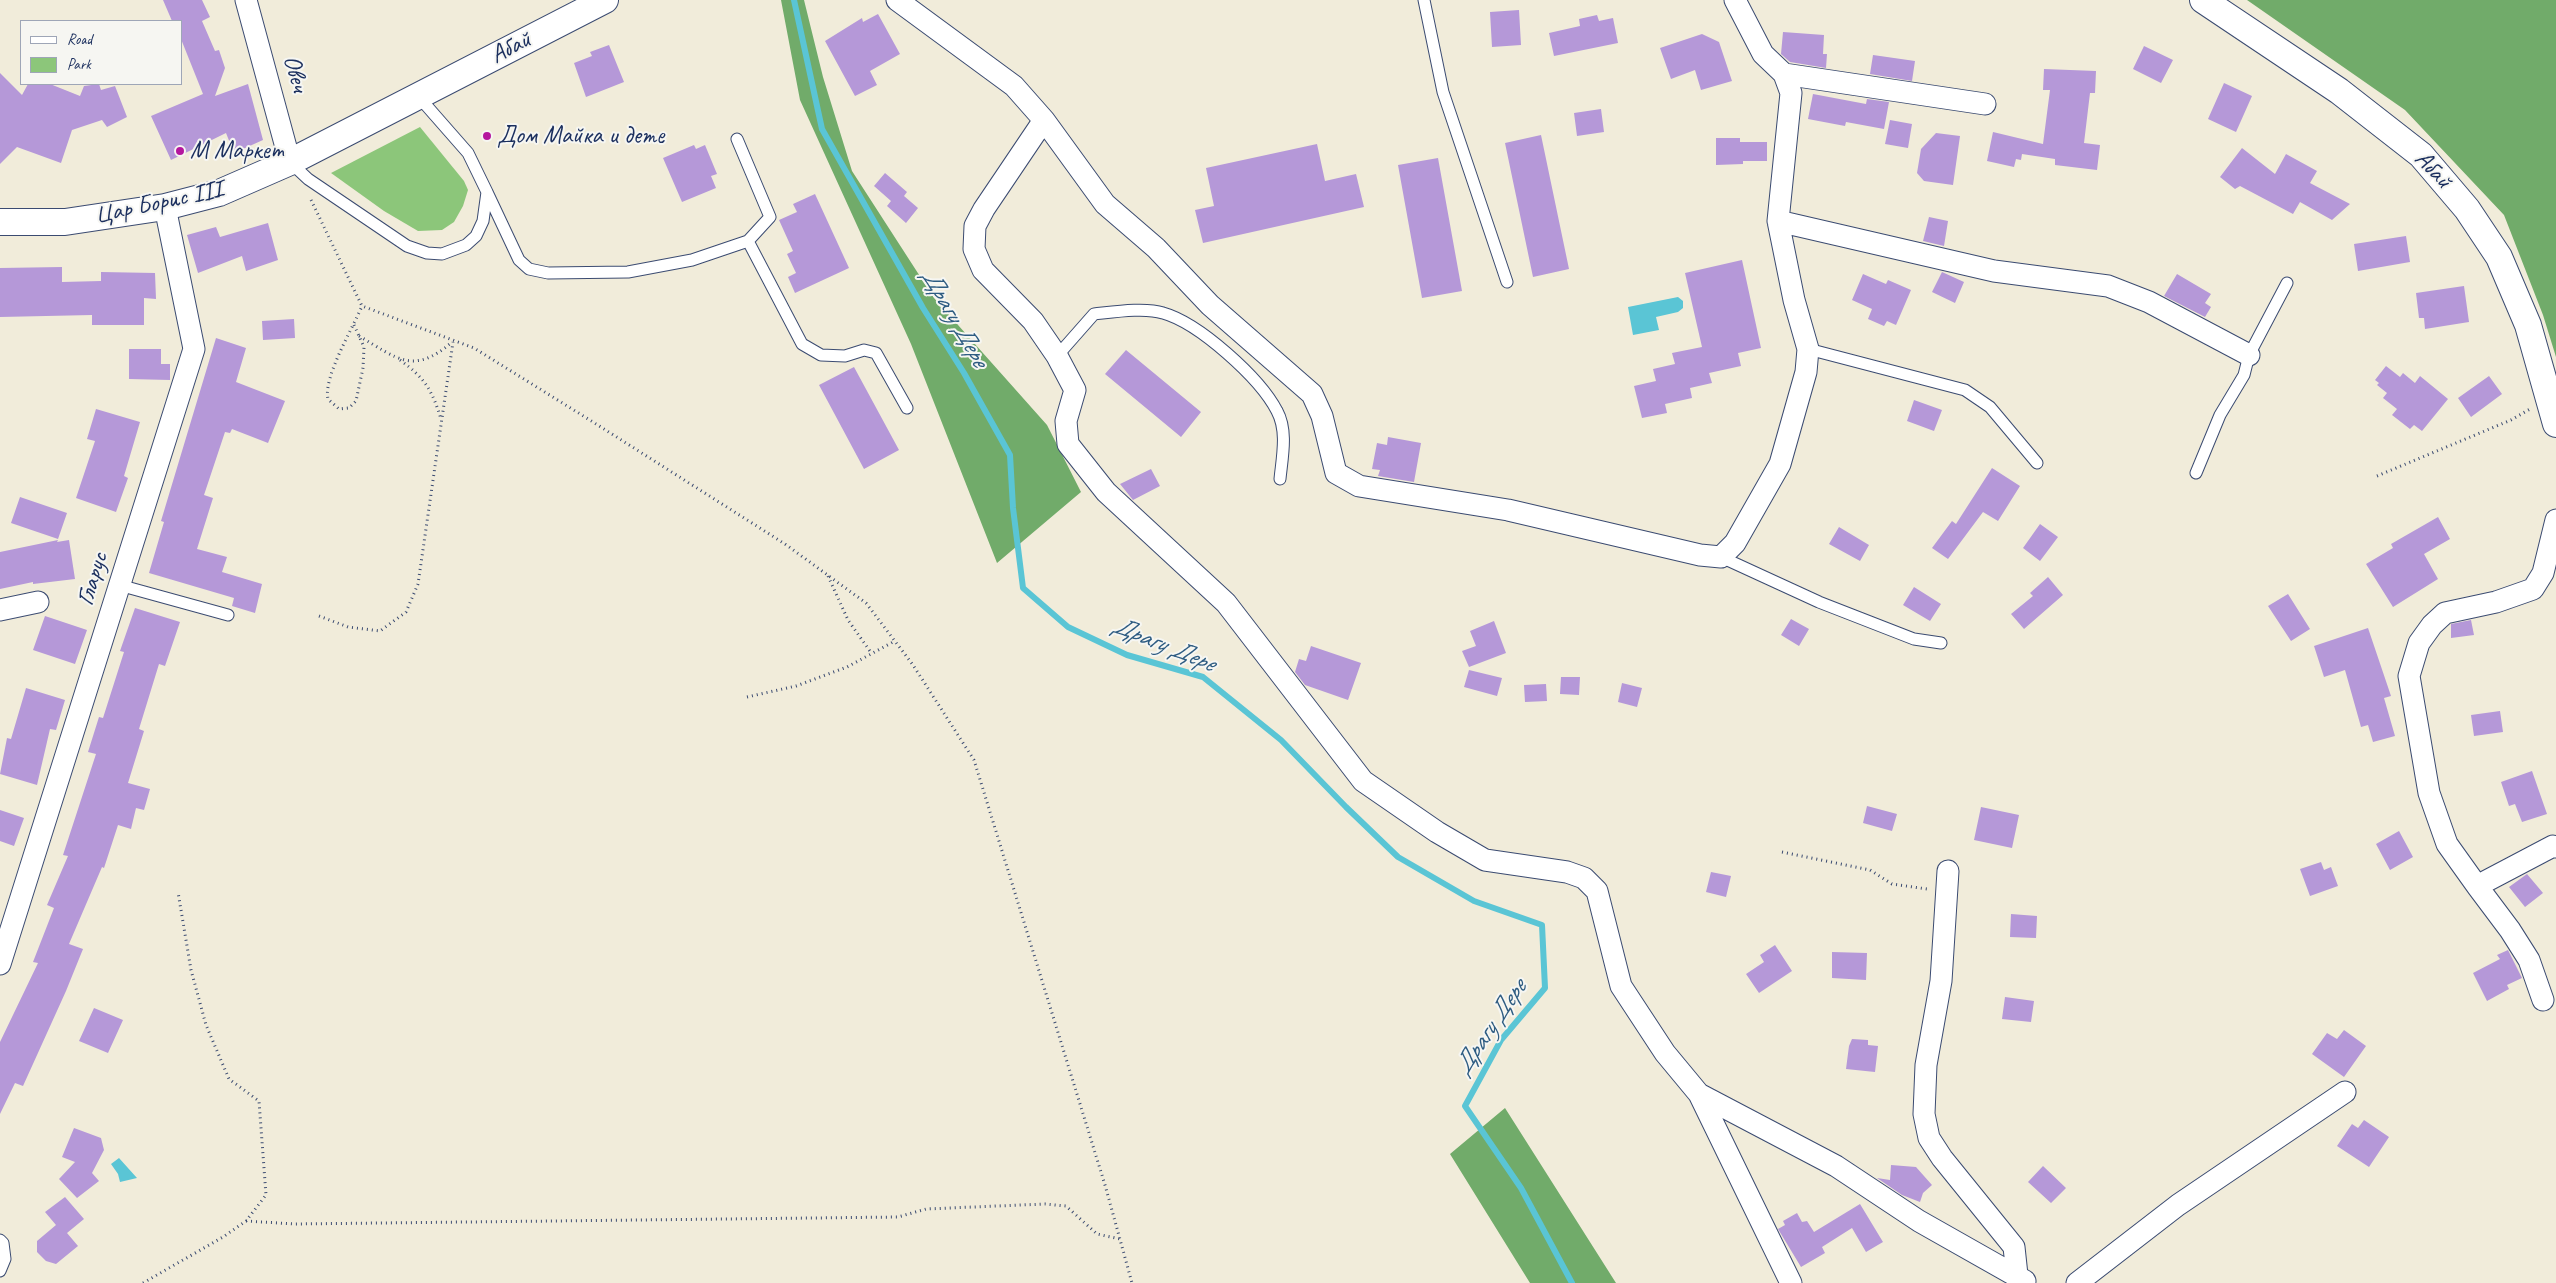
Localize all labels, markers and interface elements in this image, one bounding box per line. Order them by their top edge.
legend [20,20,182,85]
street label: Абай [486,25,536,71]
text: Road [67,30,92,49]
street label: Овеч [276,52,314,96]
text: Park [67,55,91,74]
place label: Дом Майка и дете [497,121,664,151]
marker: Дом Майка и дете [481,130,493,142]
place label: М Маркет [190,136,284,166]
marker: М Маркет [174,145,186,157]
street label: Абай [2408,145,2458,195]
street label: Цар Борис III [92,175,226,231]
water label: Драгу Дере [914,263,994,373]
street label: Гларус [71,549,115,609]
water label: Драгу Дере [1107,610,1219,680]
water label: Драгу Дере [1448,975,1534,1081]

